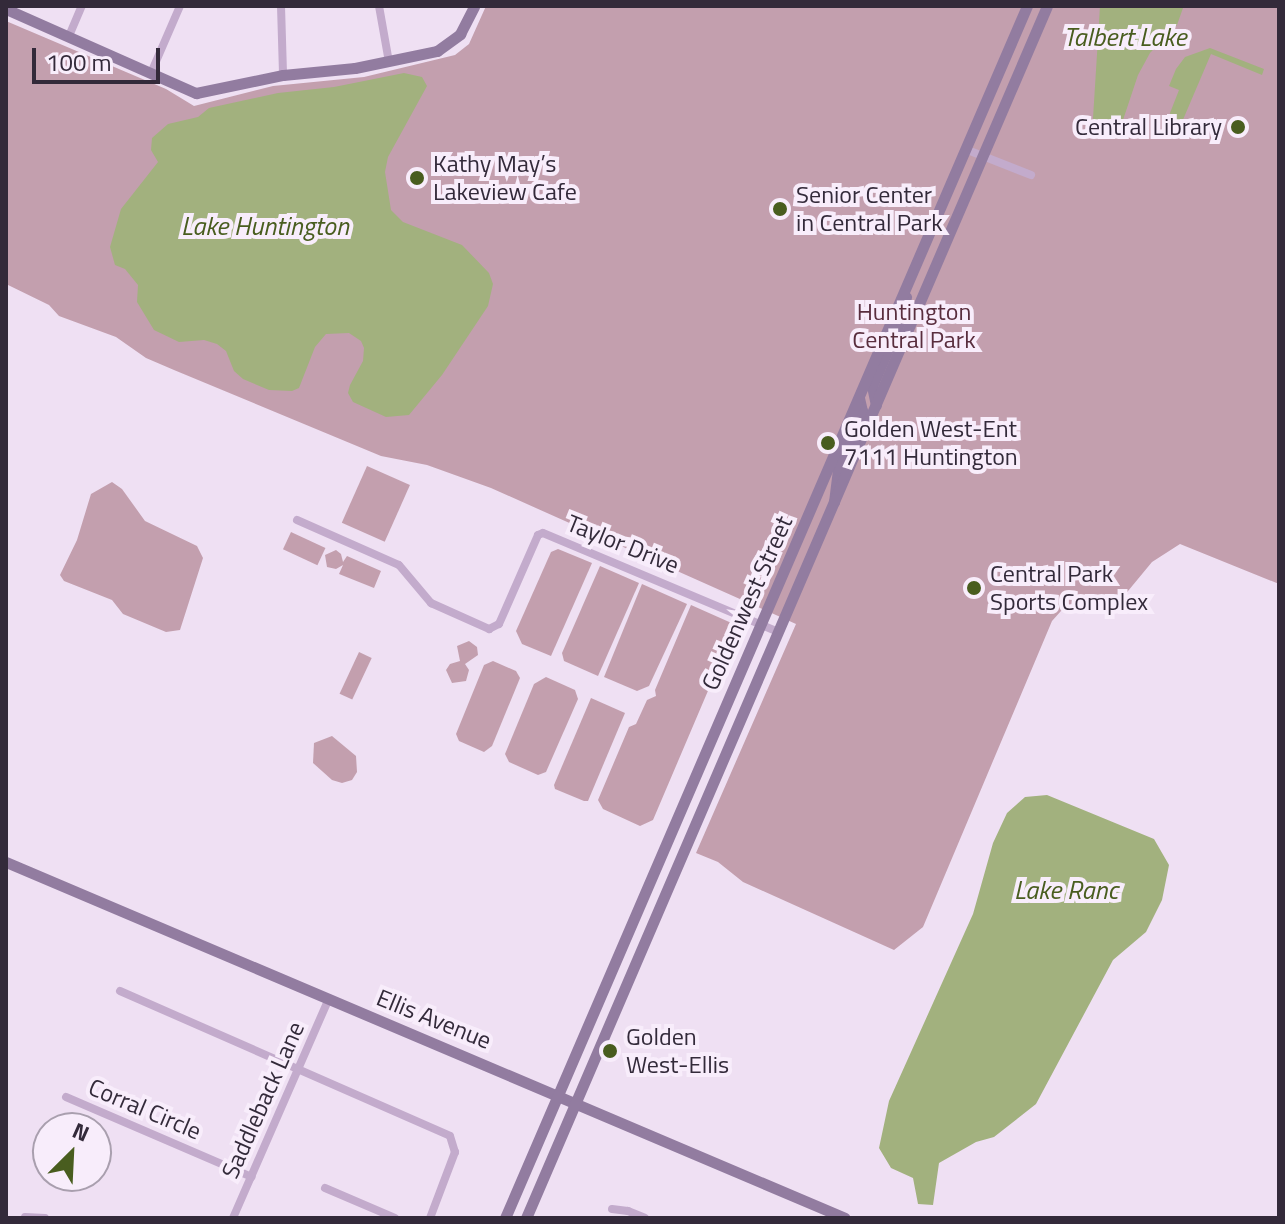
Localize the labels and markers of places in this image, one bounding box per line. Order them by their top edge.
place label: Central Library [1075,113,1222,141]
marker: Central Library [1229,118,1247,136]
place label: Kathy May’s Lakeview Cafe [433,150,577,206]
marker: Kathy May’s Lakeview Cafe [408,169,426,187]
place label: Senior Center in Central Park [796,181,943,237]
marker: Senior Center in Central Park [771,200,789,218]
place label: Golden West-Ent 7111 Huntington [844,415,1018,471]
marker: Golden West-Ent 7111 Huntington [819,434,837,452]
place label: Central Park Sports Complex [990,560,1148,616]
marker: Central Park Sports Complex [965,579,983,597]
place label: Golden West-Ellis [626,1023,729,1079]
marker: Golden West-Ellis [601,1042,619,1060]

